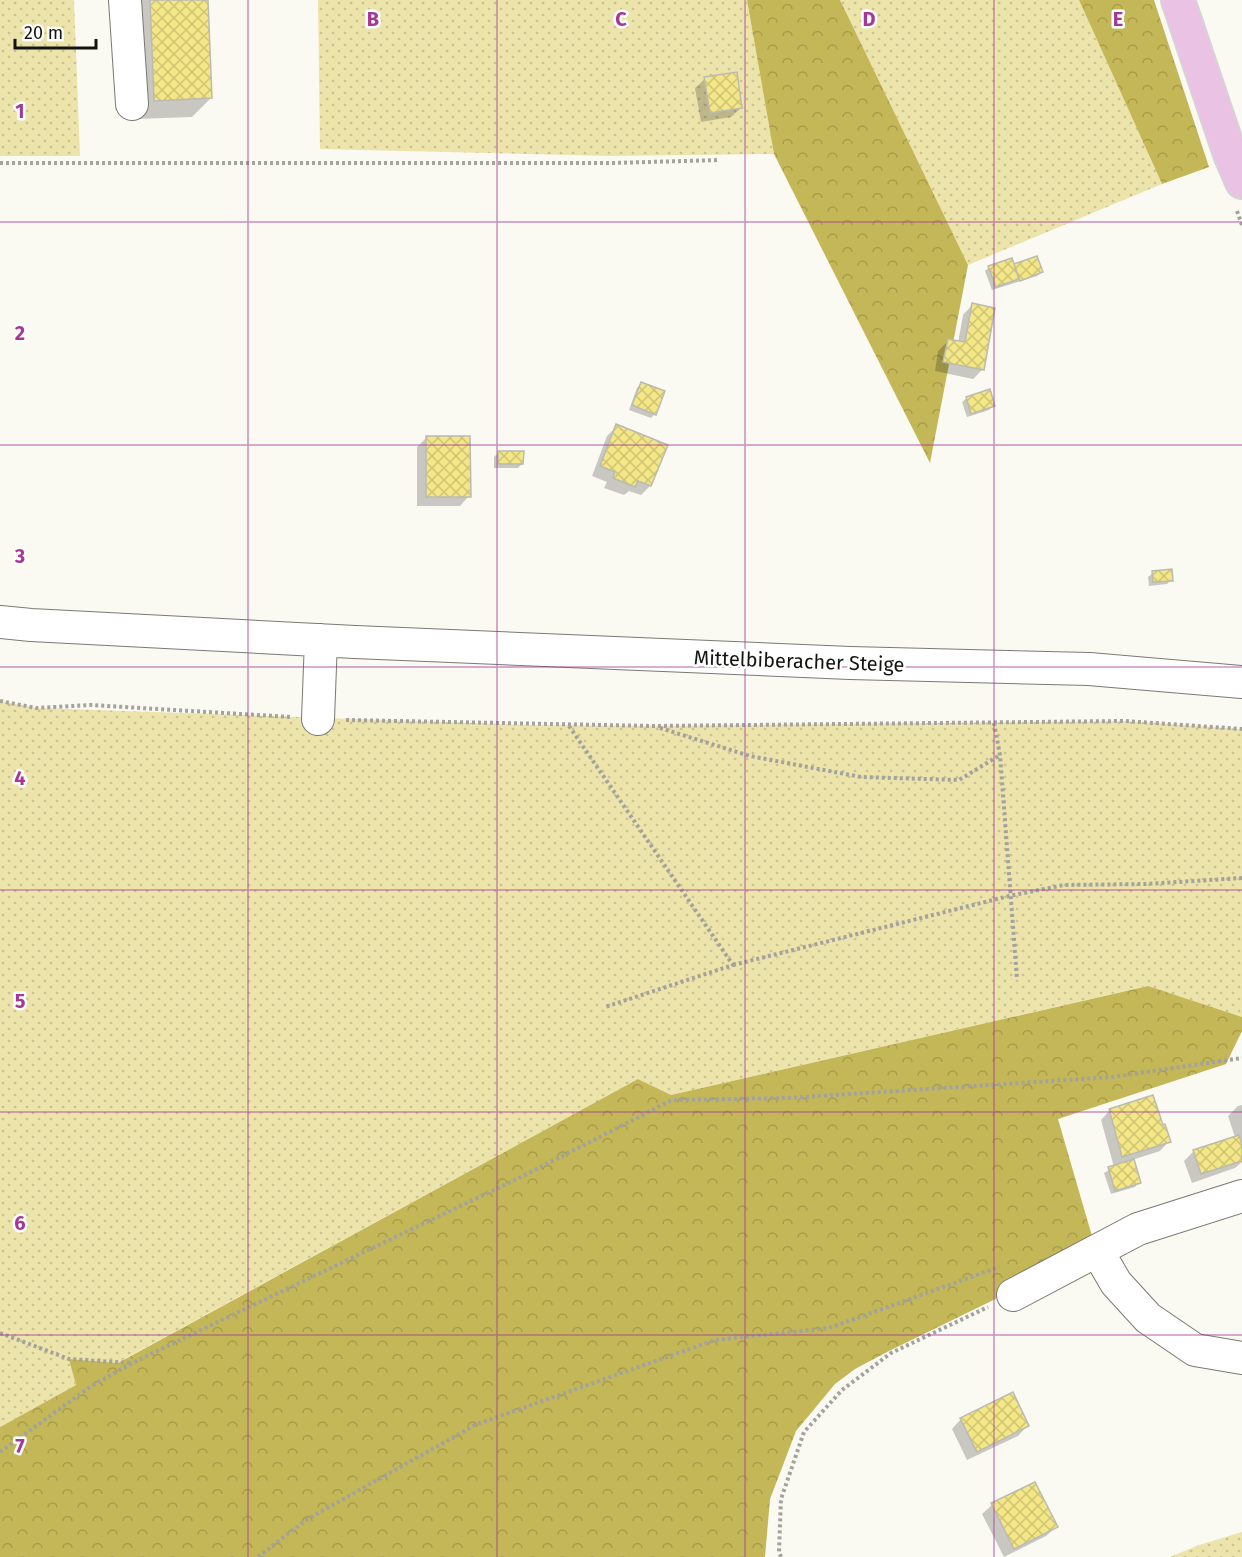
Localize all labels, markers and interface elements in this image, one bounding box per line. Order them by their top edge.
text: B [367,7,379,31]
text: C [615,7,627,31]
text: D [862,7,876,31]
text: E [1113,7,1123,31]
scale bar [15,12,96,50]
text: 20 m [24,22,63,44]
text: 1 [15,99,25,123]
text: 2 [15,321,25,345]
text: 3 [14,544,25,568]
street label: Mittelbiberacher Steige [693,645,905,677]
text: 4 [14,766,26,790]
text: 5 [15,989,26,1013]
text: 6 [14,1211,26,1235]
text: 7 [15,1434,25,1458]

